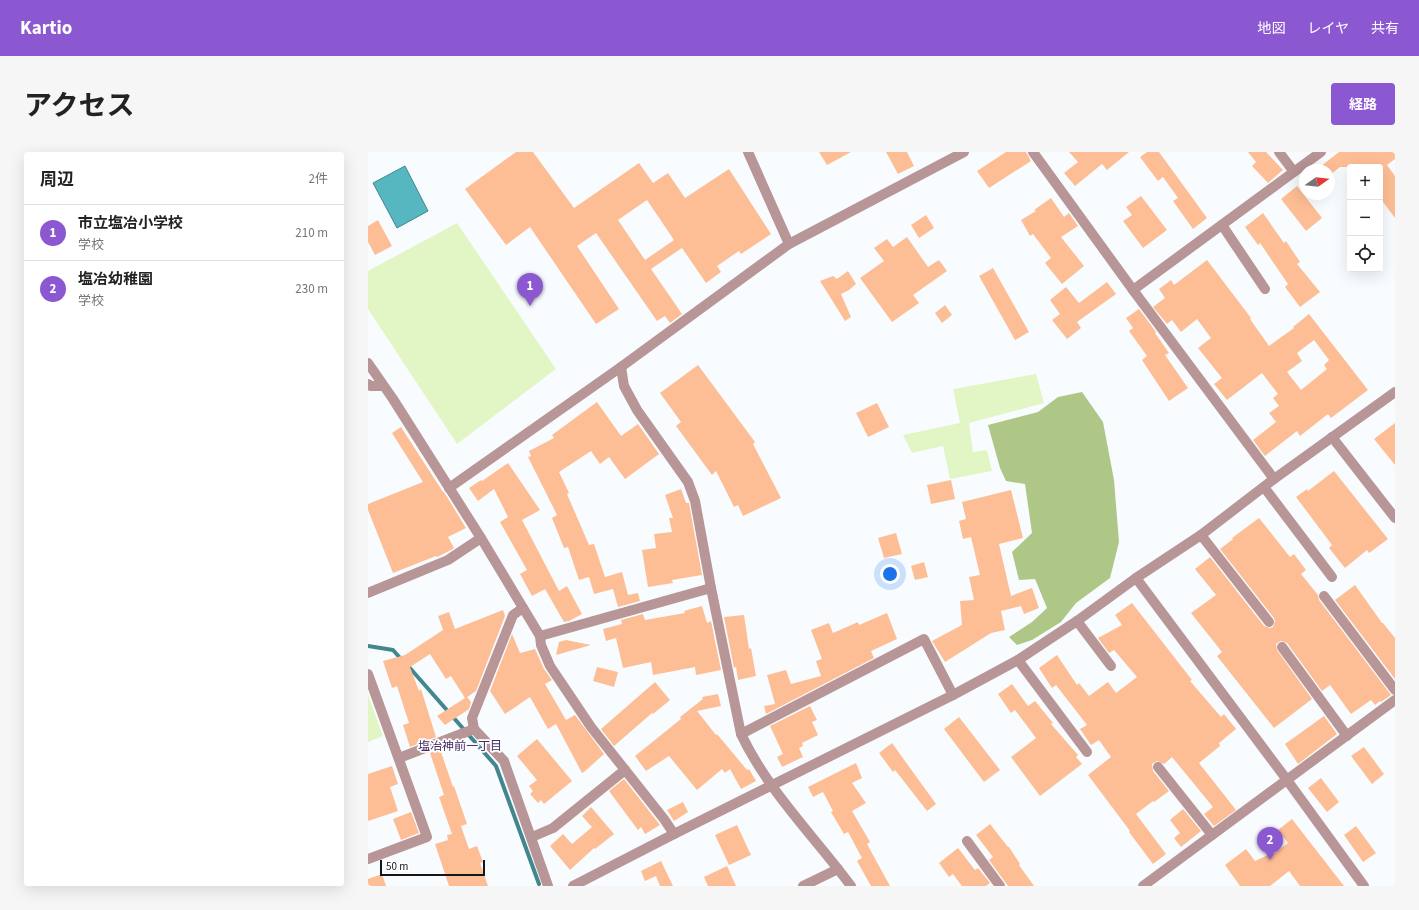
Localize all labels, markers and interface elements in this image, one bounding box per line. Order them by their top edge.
text: Kartio [20,15,72,42]
text: 地図 [1257,19,1285,39]
text: レイヤ [1307,19,1349,39]
text: 共有 [1371,19,1399,39]
button: 経路 [1331,83,1395,125]
text: アクセス [24,86,135,126]
north arrow [1299,164,1335,200]
map controls [1347,164,1383,272]
button: + [1347,164,1383,200]
text: 周辺 [40,168,74,192]
text: 2件 [309,170,328,188]
button: − [1347,200,1383,236]
text: 市立塩冶小学校 [78,213,183,234]
text: 1 [50,224,56,242]
text: 210 m [295,224,328,242]
text: 学校 [78,236,104,254]
button: locate [1347,236,1383,272]
text: 塩冶幼稚園 [78,269,153,290]
pin: 1 [517,273,543,306]
text: 2 [50,280,56,298]
text: 230 m [295,280,328,298]
text: 学校 [78,292,104,310]
your location [880,564,900,584]
district label: 塩冶神前一丁目 [418,738,502,755]
pin: 2 [1257,827,1283,860]
scale bar [380,858,485,877]
text: 50 m [386,859,408,874]

